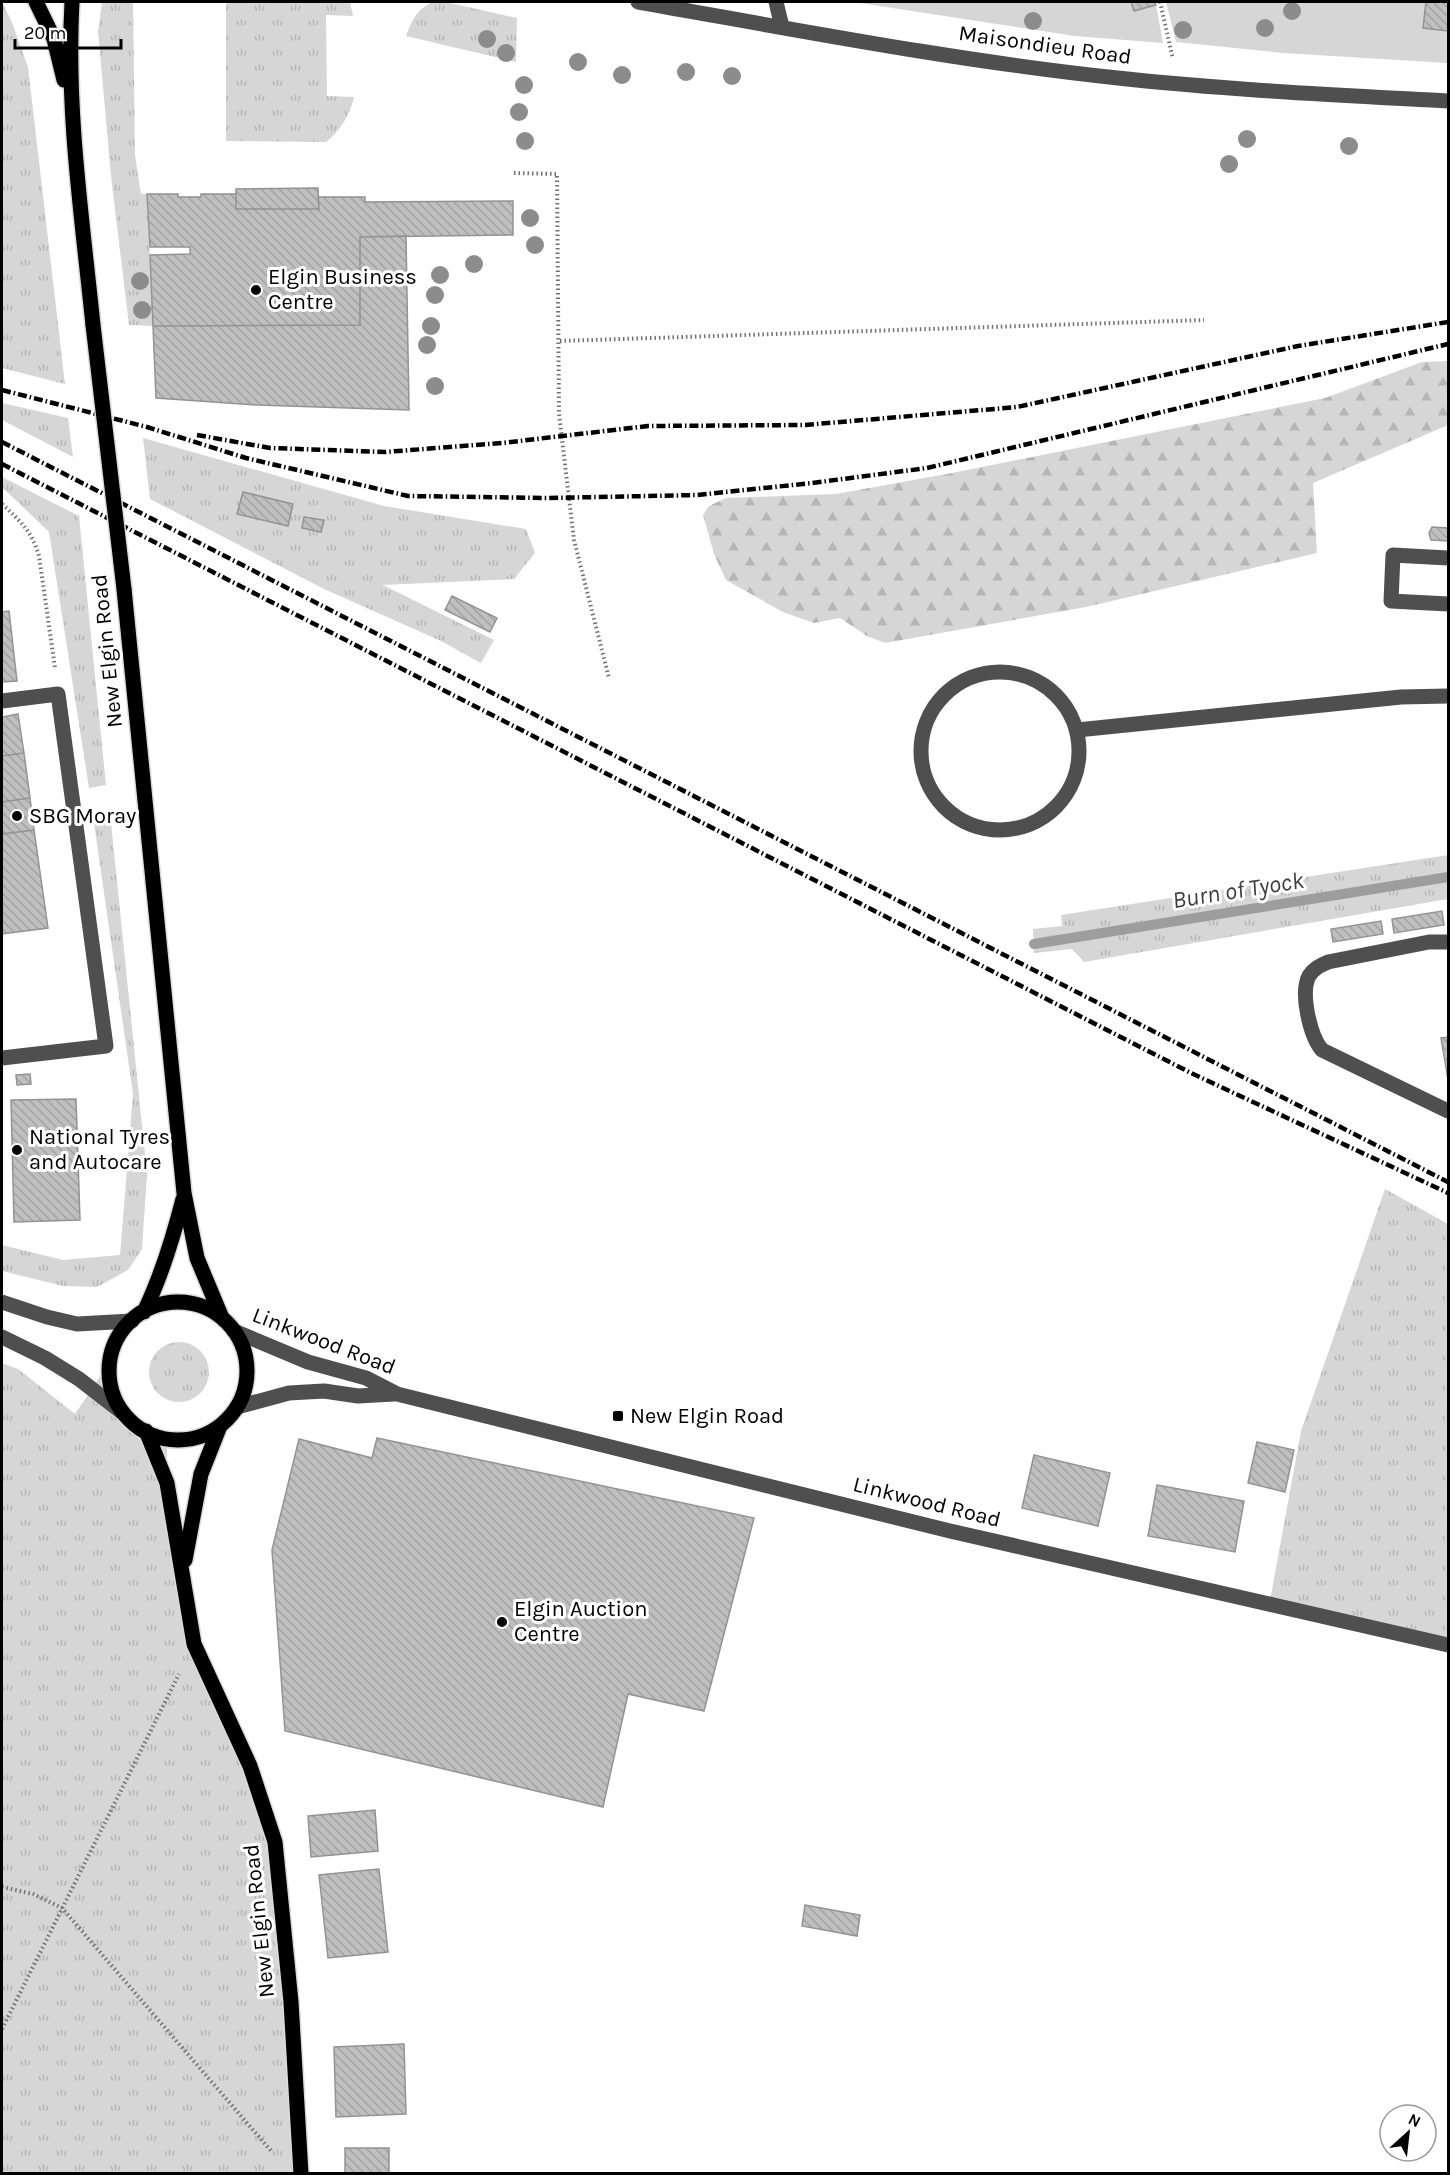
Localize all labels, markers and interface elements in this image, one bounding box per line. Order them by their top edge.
scale bar [15,12,122,50]
street label: Maisondieu Road [957,20,1133,70]
text: 20 m [24,22,66,44]
place label: Elgin Business Centre [268,264,417,315]
marker: Elgin Business Centre [249,283,263,297]
street label: New Elgin Road [86,573,128,729]
place label: SBG Moray [29,803,136,829]
marker: SBG Moray [10,809,24,823]
water label: Burn of Tyock [1170,866,1306,914]
place label: National Tyres and Autocare [29,1124,170,1175]
marker: National Tyres and Autocare [10,1143,24,1157]
street label: Linkwood Road [249,1302,399,1380]
place label: New Elgin Road [630,1403,784,1429]
marker: New Elgin Road [611,1409,625,1423]
street label: Linkwood Road [850,1471,1004,1533]
place label: Elgin Auction Centre [514,1596,647,1647]
marker: Elgin Auction Centre [495,1615,509,1629]
street label: New Elgin Road [238,1843,280,1999]
north arrow [1378,2103,1438,2163]
text: N [1405,2109,1424,2131]

